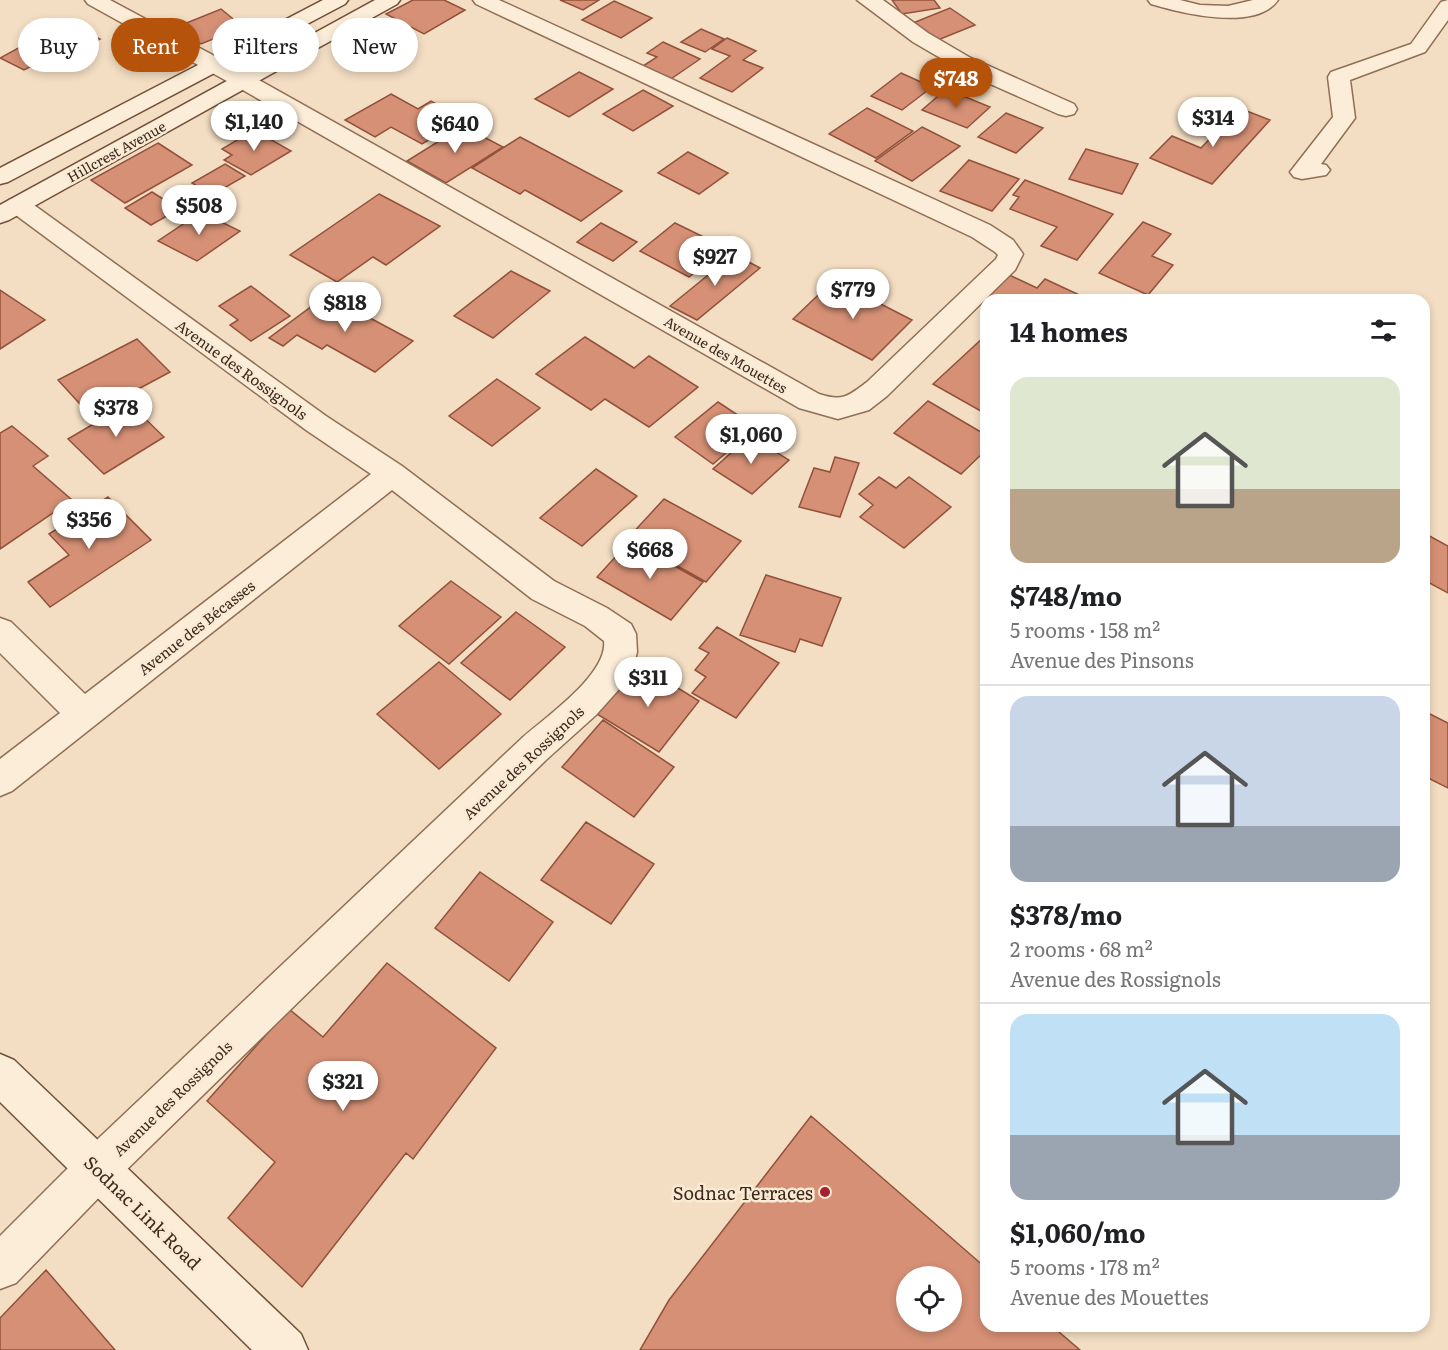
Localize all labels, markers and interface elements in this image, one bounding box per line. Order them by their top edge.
chip: Buy [18,18,99,72]
chip: Rent [111,18,200,72]
chip: Filters [212,18,319,72]
chip: New [331,18,418,72]
pin: $748 [920,58,992,109]
text: $748 [933,62,979,92]
pin: $314 [1177,97,1249,148]
pin: $1,140 [205,101,303,152]
text: $314 [1192,101,1234,131]
pin: $640 [419,103,491,154]
text: $1,140 [225,105,283,135]
text: $640 [431,107,479,137]
street label: Hillcrest Avenue [63,116,169,186]
pin: $508 [163,185,235,236]
text: $508 [176,189,222,219]
pin: $927 [679,236,751,287]
text: $927 [693,240,737,270]
pin: $779 [817,269,889,320]
text: $779 [830,273,876,303]
pin: $818 [309,282,381,333]
text: $818 [323,286,367,316]
street label: Avenue des Mouettes [661,311,791,397]
text: 14 homes [1010,311,1128,350]
street label: Avenue des Rossignols [171,313,313,425]
icon: filters [1367,314,1400,347]
pin: $378 [80,387,152,438]
text: $378 [93,391,139,421]
pin: $1,060 [702,414,800,465]
icon: home [1151,416,1259,524]
text: $1,060 [719,418,783,448]
pin: $356 [53,499,125,550]
text: $356 [66,503,112,533]
pin: $668 [614,529,686,580]
text: $668 [626,533,674,563]
street label: Avenue des Bécasses [133,574,260,680]
text: $748/mo [1010,575,1122,614]
text: 5 rooms · 158 m² [1010,614,1160,644]
text: Avenue des Pinsons [1010,644,1194,674]
pin: $311 [612,657,684,708]
text: $311 [628,661,668,691]
street label: Avenue des Rossignols [457,700,589,824]
icon: home [1151,735,1259,843]
text: $378/mo [1010,894,1122,933]
text: 2 rooms · 68 m² [1010,933,1153,963]
text: Avenue des Rossignols [1010,963,1221,993]
street label: Avenue des Rossignols [107,1035,237,1161]
icon: home [1151,1053,1259,1161]
pin: $321 [307,1061,379,1112]
text: $321 [322,1065,364,1095]
street label: Sodnac Link Road [78,1149,208,1275]
place label: Sodnac Terraces [673,1179,813,1206]
marker: Sodnac Terraces [818,1185,832,1199]
text: $1,060/mo [1010,1212,1145,1251]
text: 5 rooms · 178 m² [1010,1251,1160,1281]
map controls [896,1266,962,1332]
button: locate [896,1266,962,1332]
text: Avenue des Mouettes [1010,1281,1209,1311]

